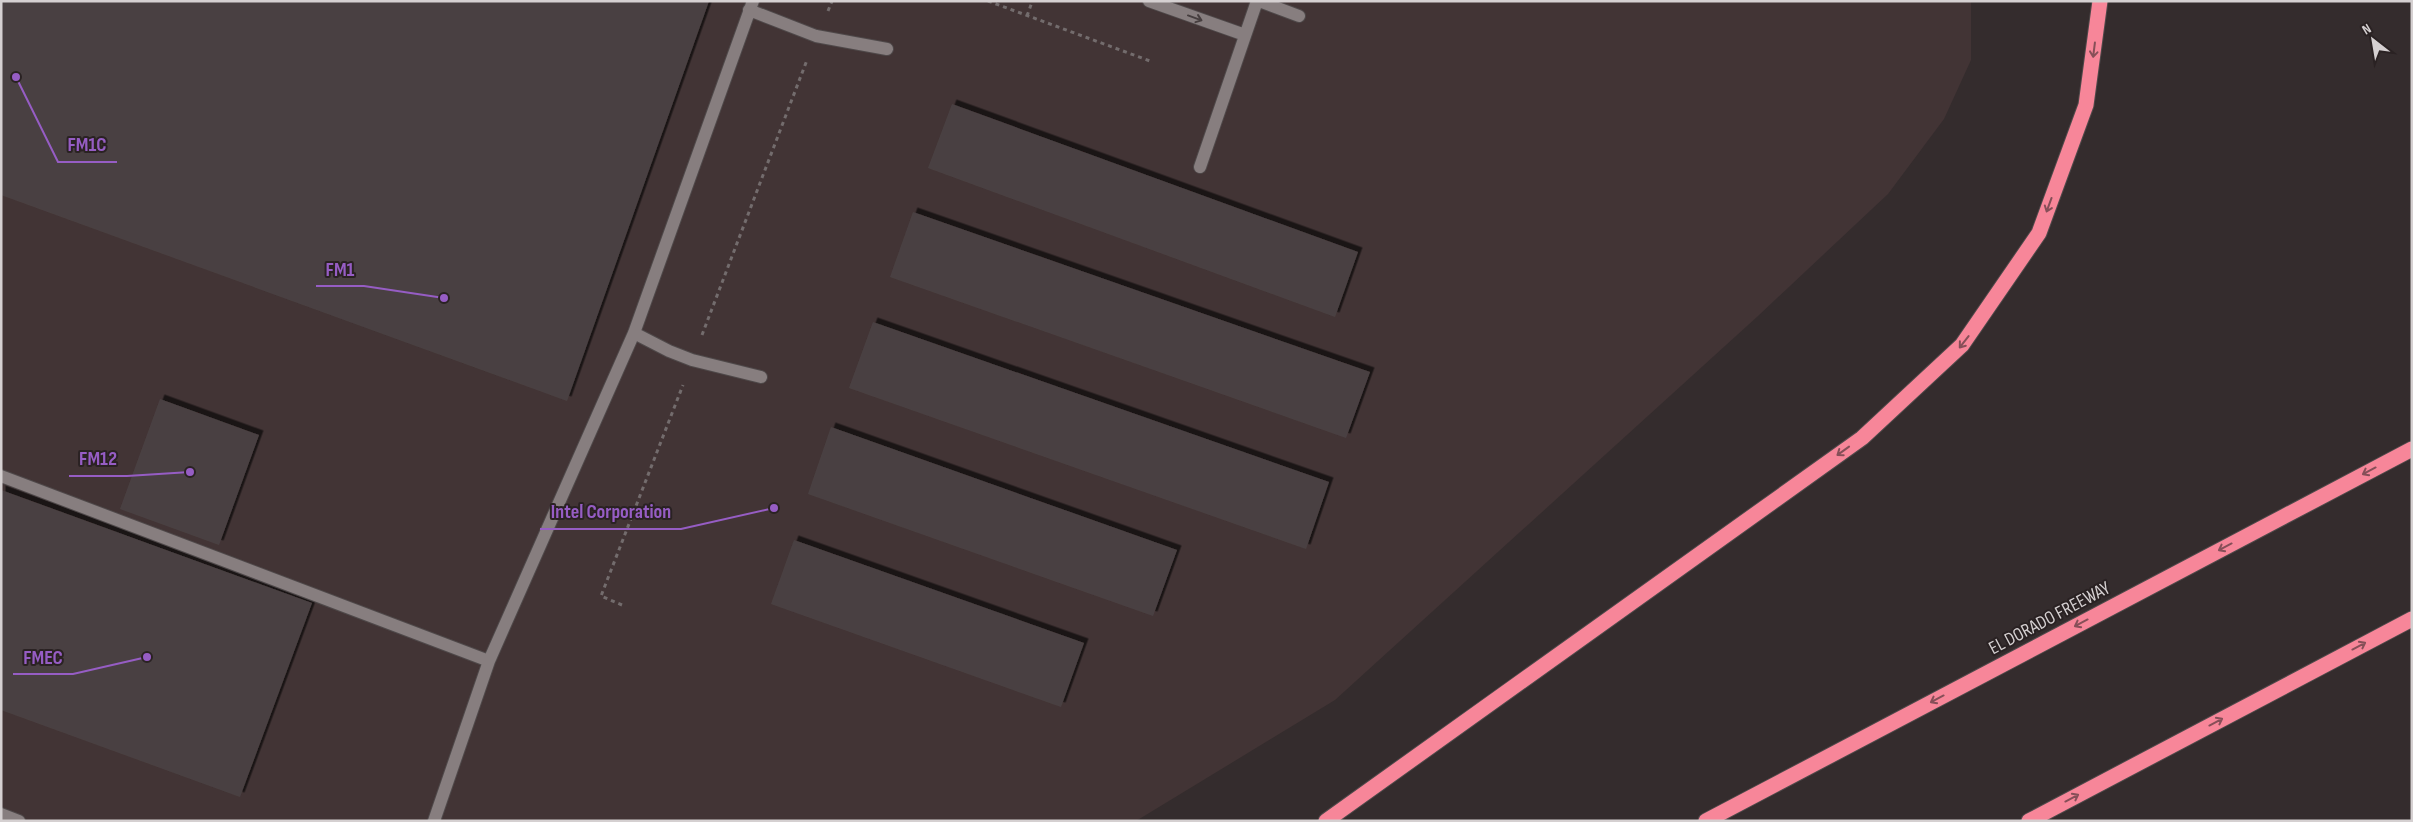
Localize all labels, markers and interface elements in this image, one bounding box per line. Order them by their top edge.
one-way arrow [1187,14,1202,23]
north arrow [2348,15,2398,65]
text: N [2359,20,2374,38]
one-way arrow [2088,41,2098,57]
callout: FM1C [58,127,117,162]
text: FM1C [67,133,107,157]
one-way arrow [2044,197,2053,212]
callout: FM1 [316,251,364,286]
text: FM1 [326,258,355,282]
one-way arrow [1958,335,1969,348]
callout: FM12 [69,441,127,476]
one-way arrow [1837,446,1851,456]
text: FM12 [79,447,117,471]
one-way arrow [2361,466,2376,476]
callout: Intel Corporation [540,494,681,529]
text: Intel Corporation [551,500,671,524]
one-way arrow [2218,543,2233,552]
street label: EL DORADO FREEWAY [1985,577,2114,660]
one-way arrow [2074,619,2089,628]
callout: FMEC [13,639,73,674]
one-way arrow [2352,641,2366,651]
text: FMEC [23,646,63,670]
one-way arrow [1930,694,1945,704]
one-way arrow [2208,717,2223,727]
one-way arrow [2064,793,2079,802]

